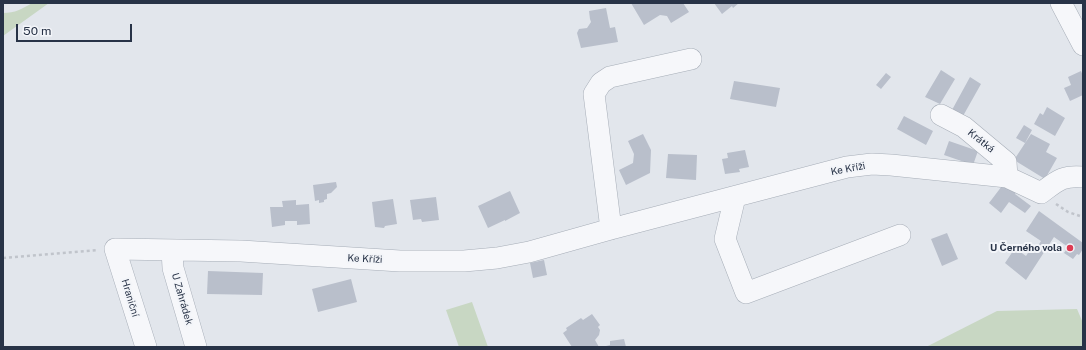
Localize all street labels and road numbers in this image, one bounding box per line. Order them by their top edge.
street label: Krátká [965,127,997,155]
street label: Ke Kříži [830,160,866,178]
street label: Ke Kříži [347,252,383,266]
street label: U Zahrádek [169,272,195,326]
street label: Hraniční [119,278,141,318]

